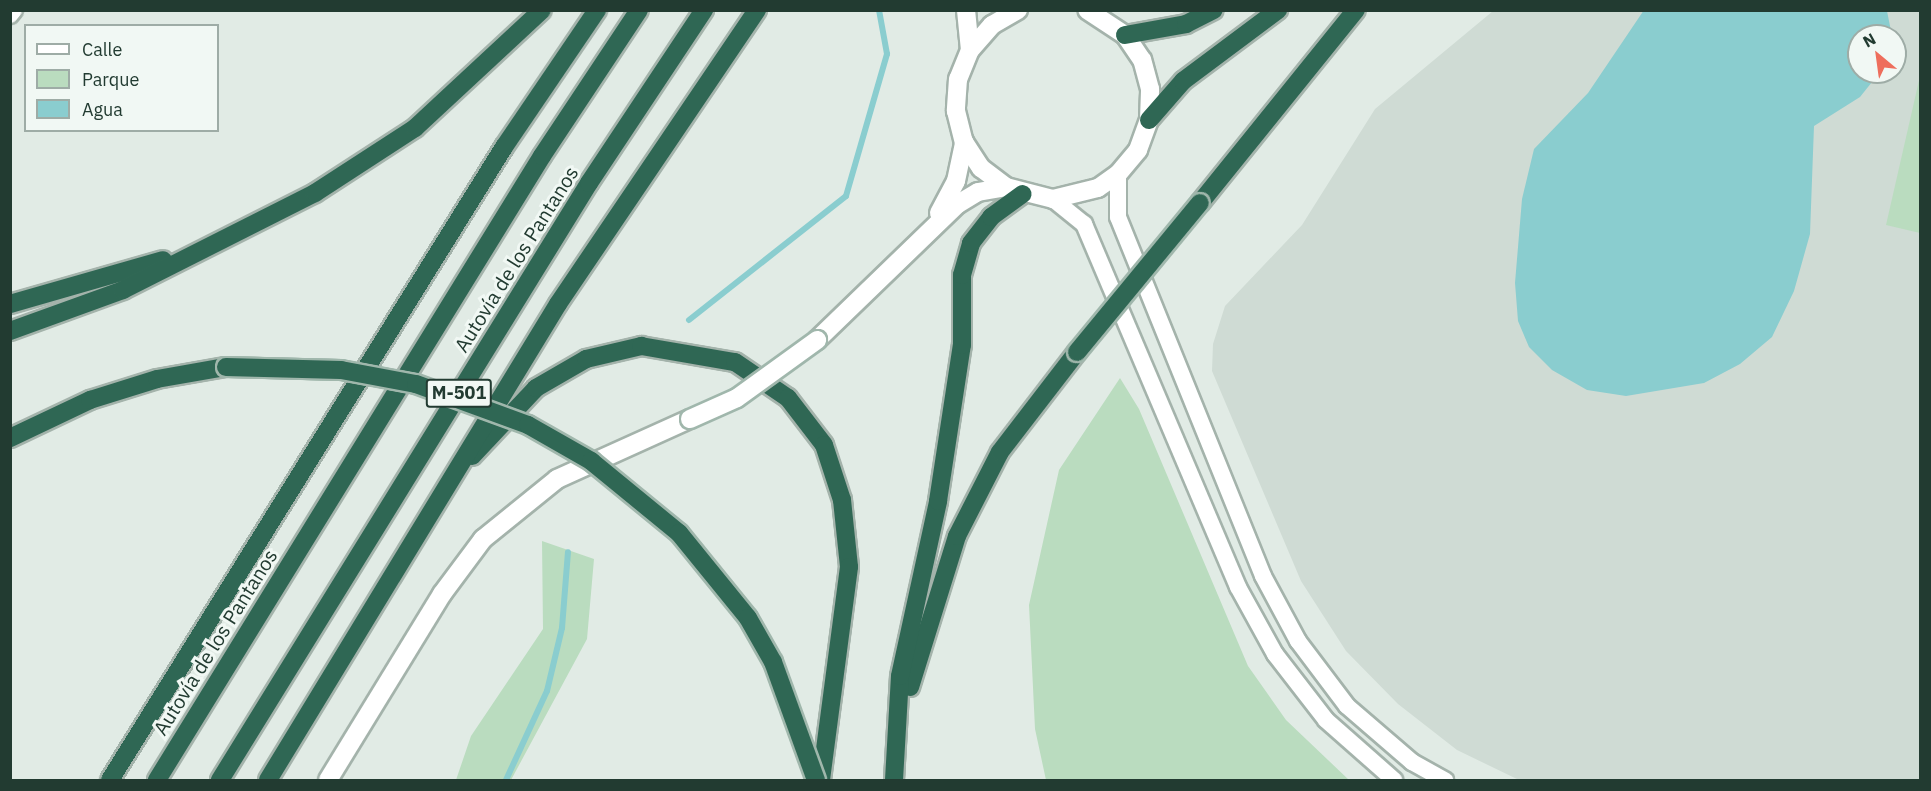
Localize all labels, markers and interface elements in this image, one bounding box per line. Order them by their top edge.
legend [24,24,219,132]
north arrow [1847,24,1907,84]
text: N [1859,28,1879,52]
text: Calle [82,38,122,61]
text: Parque [82,68,139,91]
text: Agua [82,98,123,121]
street label: Autovía de los Pantanos [449,162,583,356]
road number: M-501 [424,378,494,408]
street label: Autovía de los Pantanos [148,545,282,739]

